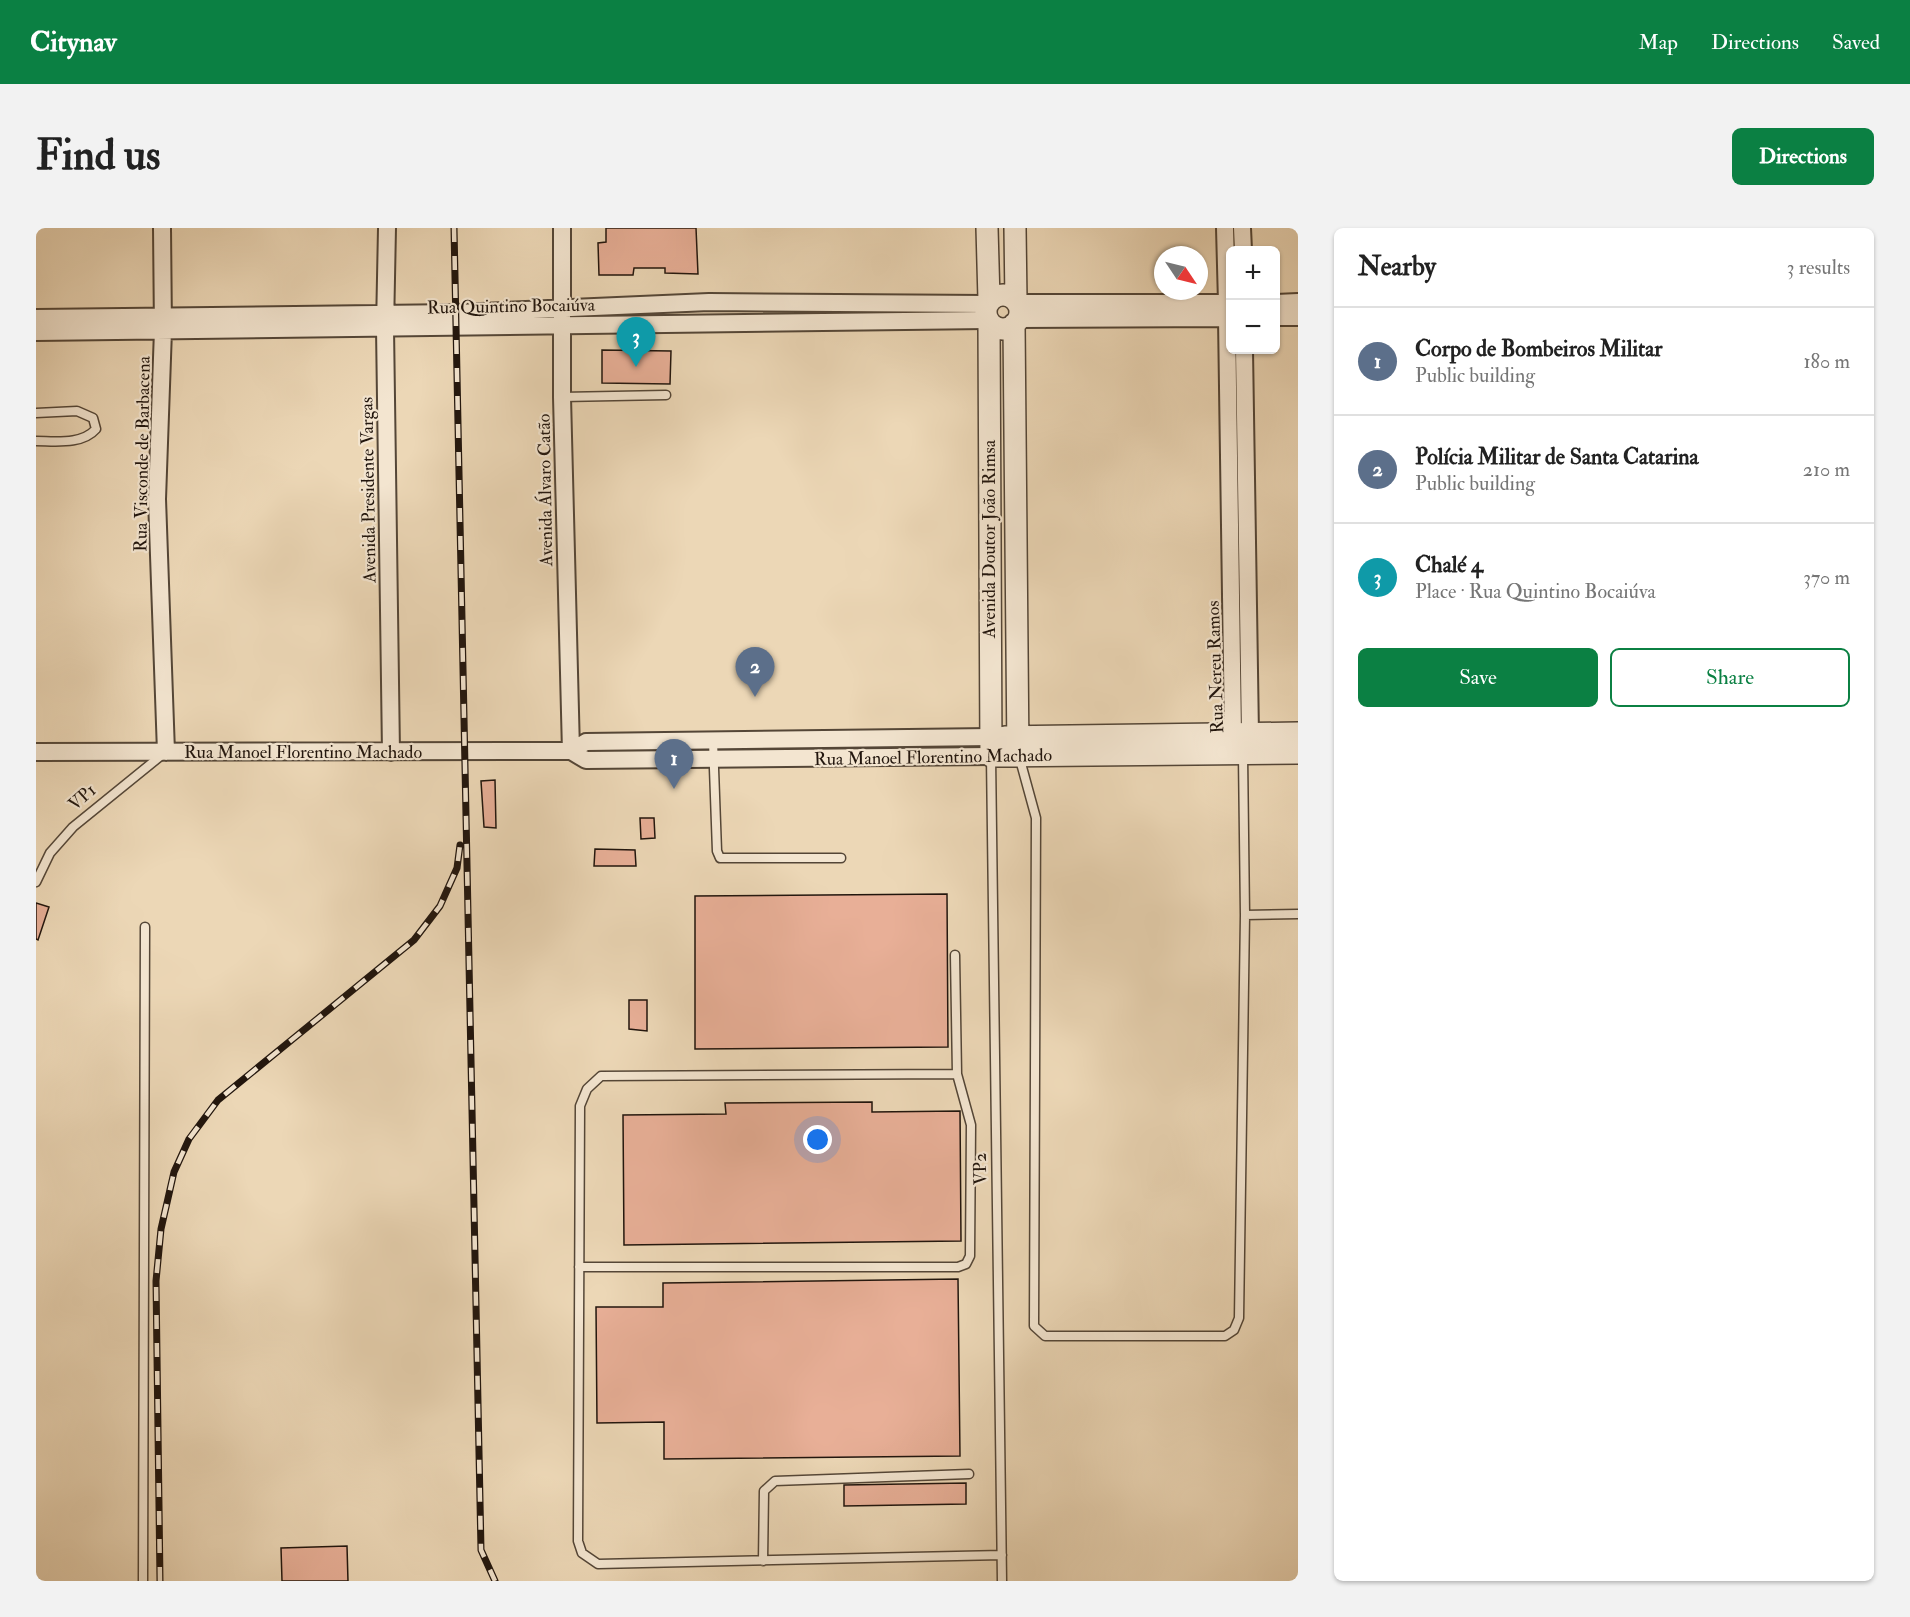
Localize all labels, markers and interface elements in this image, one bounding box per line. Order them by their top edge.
text: Citynav [30,25,117,60]
text: Map [1638,29,1678,56]
text: Directions [1711,29,1799,56]
text: Saved [1832,29,1880,56]
button: Directions [1732,128,1874,185]
text: Find us [36,130,160,182]
north arrow [1154,246,1208,300]
map controls [1226,246,1280,354]
button: + [1226,246,1280,300]
text: Nearby [1358,251,1436,283]
text: 3 results [1787,255,1850,280]
street label: Rua Quintino Bocaiúva [427,294,596,319]
button: − [1226,300,1280,354]
pin: 3 [616,318,656,367]
text: Corpo de Bombeiros Militar [1415,335,1662,363]
text: 1 [1374,349,1381,374]
text: 180 m [1803,349,1850,374]
street label: Rua Visconde de Barbacena [129,355,156,552]
text: Public building [1415,363,1535,388]
street label: Avenida Presidente Vargas [355,397,382,584]
street label: Avenida Álvaro Catão [533,413,558,568]
street label: Avenida Doutor João Rimsa [978,439,1001,639]
text: Polícia Militar de Santa Catarina [1415,443,1699,471]
text: 2 [1372,457,1383,482]
text: 210 m [1803,457,1850,482]
text: Public building [1415,471,1535,496]
text: Chalé 4 [1415,551,1483,579]
text: 3 [1374,565,1381,590]
text: 370 m [1803,565,1850,590]
text: Place · Rua Quintino Bocaiúva [1415,579,1656,604]
street label: Rua Nereu Ramos [1202,600,1229,734]
pin: 2 [736,648,774,697]
button: Save [1358,648,1598,707]
button: Share [1610,648,1850,707]
pin: 1 [654,740,694,789]
street label: Rua Manoel Florentino Machado [184,741,422,764]
street label: Rua Manoel Florentino Machado [814,744,1053,771]
street label: VP1 [64,779,101,816]
your location [803,1125,832,1154]
street label: VP2 [969,1153,992,1185]

